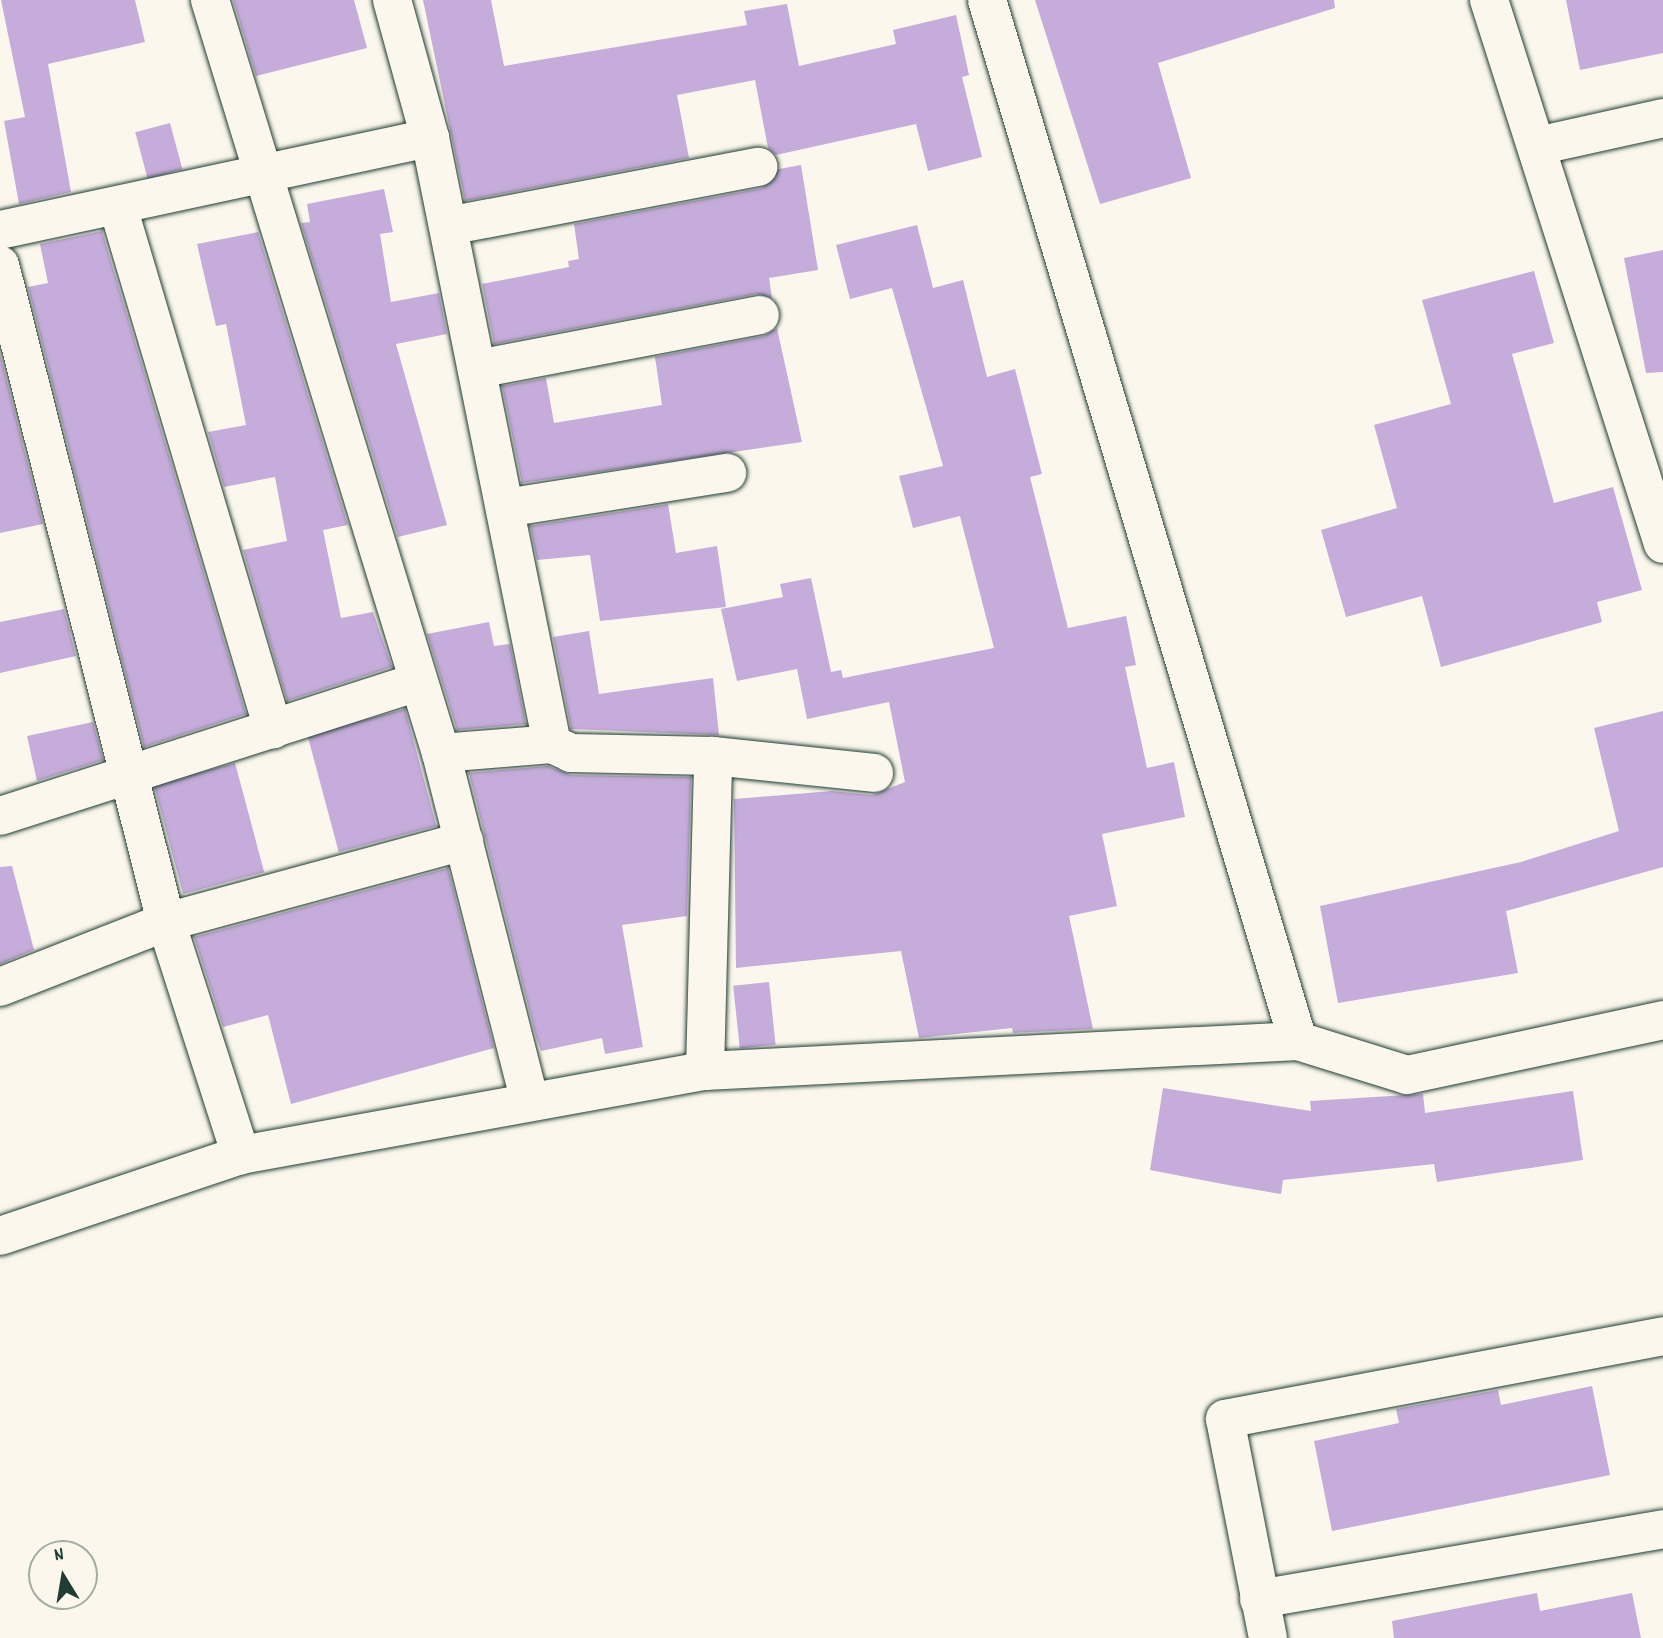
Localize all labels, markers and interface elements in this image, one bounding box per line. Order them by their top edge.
north arrow [28,1540,98,1610]
text: N [52,1542,66,1570]

